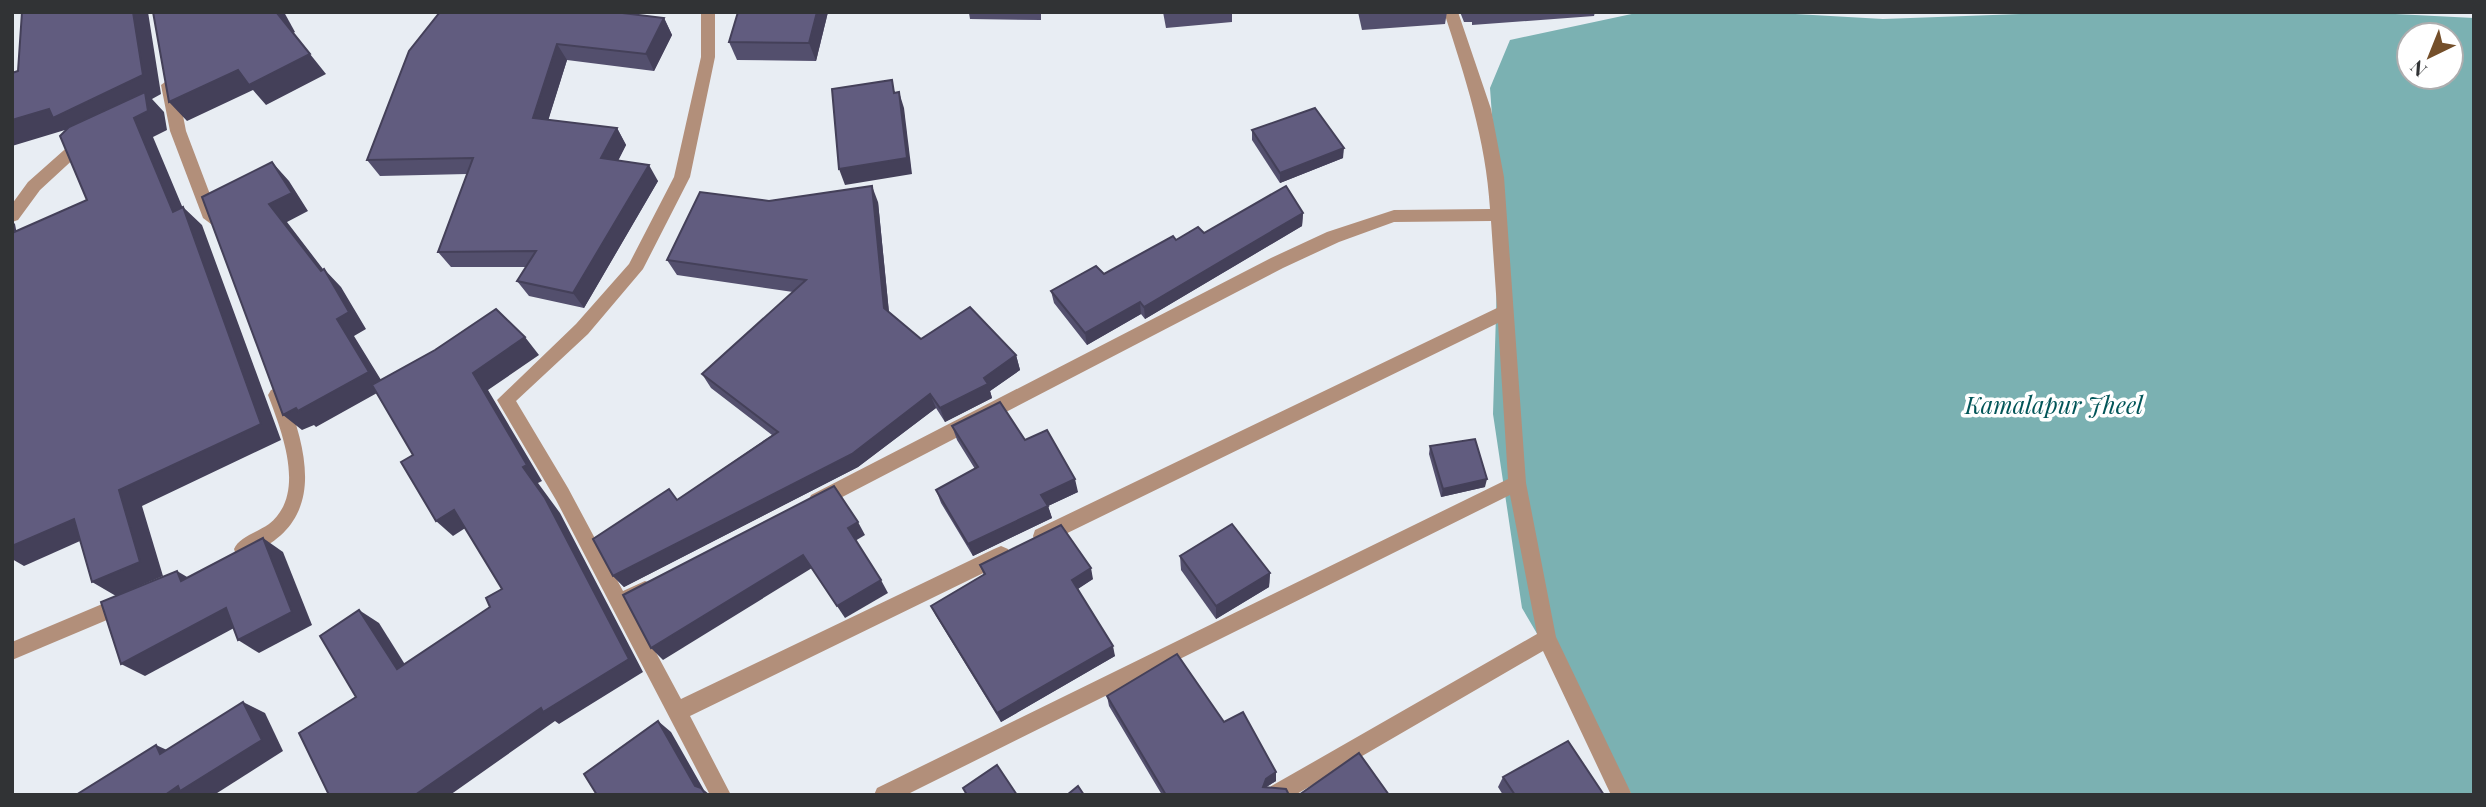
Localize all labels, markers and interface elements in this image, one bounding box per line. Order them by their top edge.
north arrow [2395,21,2465,91]
text: N [2404,55,2432,83]
water label: Kamalapur Jheel [1964,388,2144,420]

